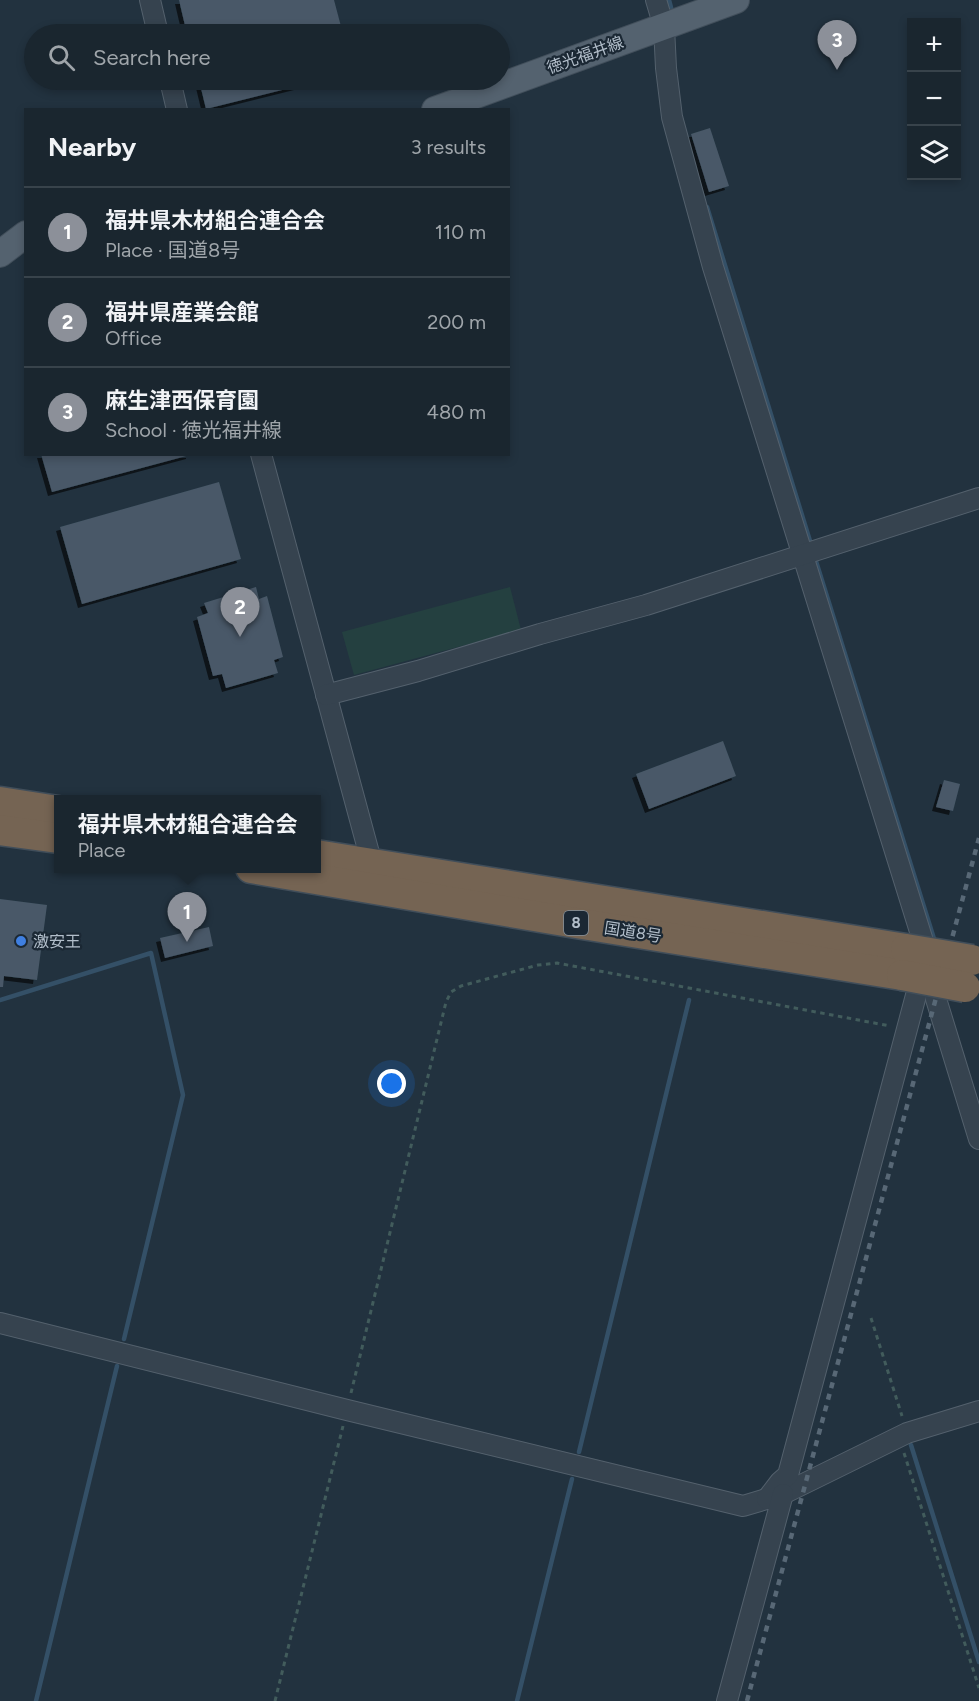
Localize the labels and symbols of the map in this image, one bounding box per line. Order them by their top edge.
pin: 3 [818,20,856,70]
street label: 徳光福井線 [544,32,626,78]
pin: 2 [220,588,260,637]
pin: 1 [168,892,207,942]
road number: 8 [564,911,588,935]
street label: 国道8号 [603,918,663,946]
place label: 激安王 [33,932,81,951]
marker: 激安王 [14,934,28,948]
your location [377,1069,406,1098]

